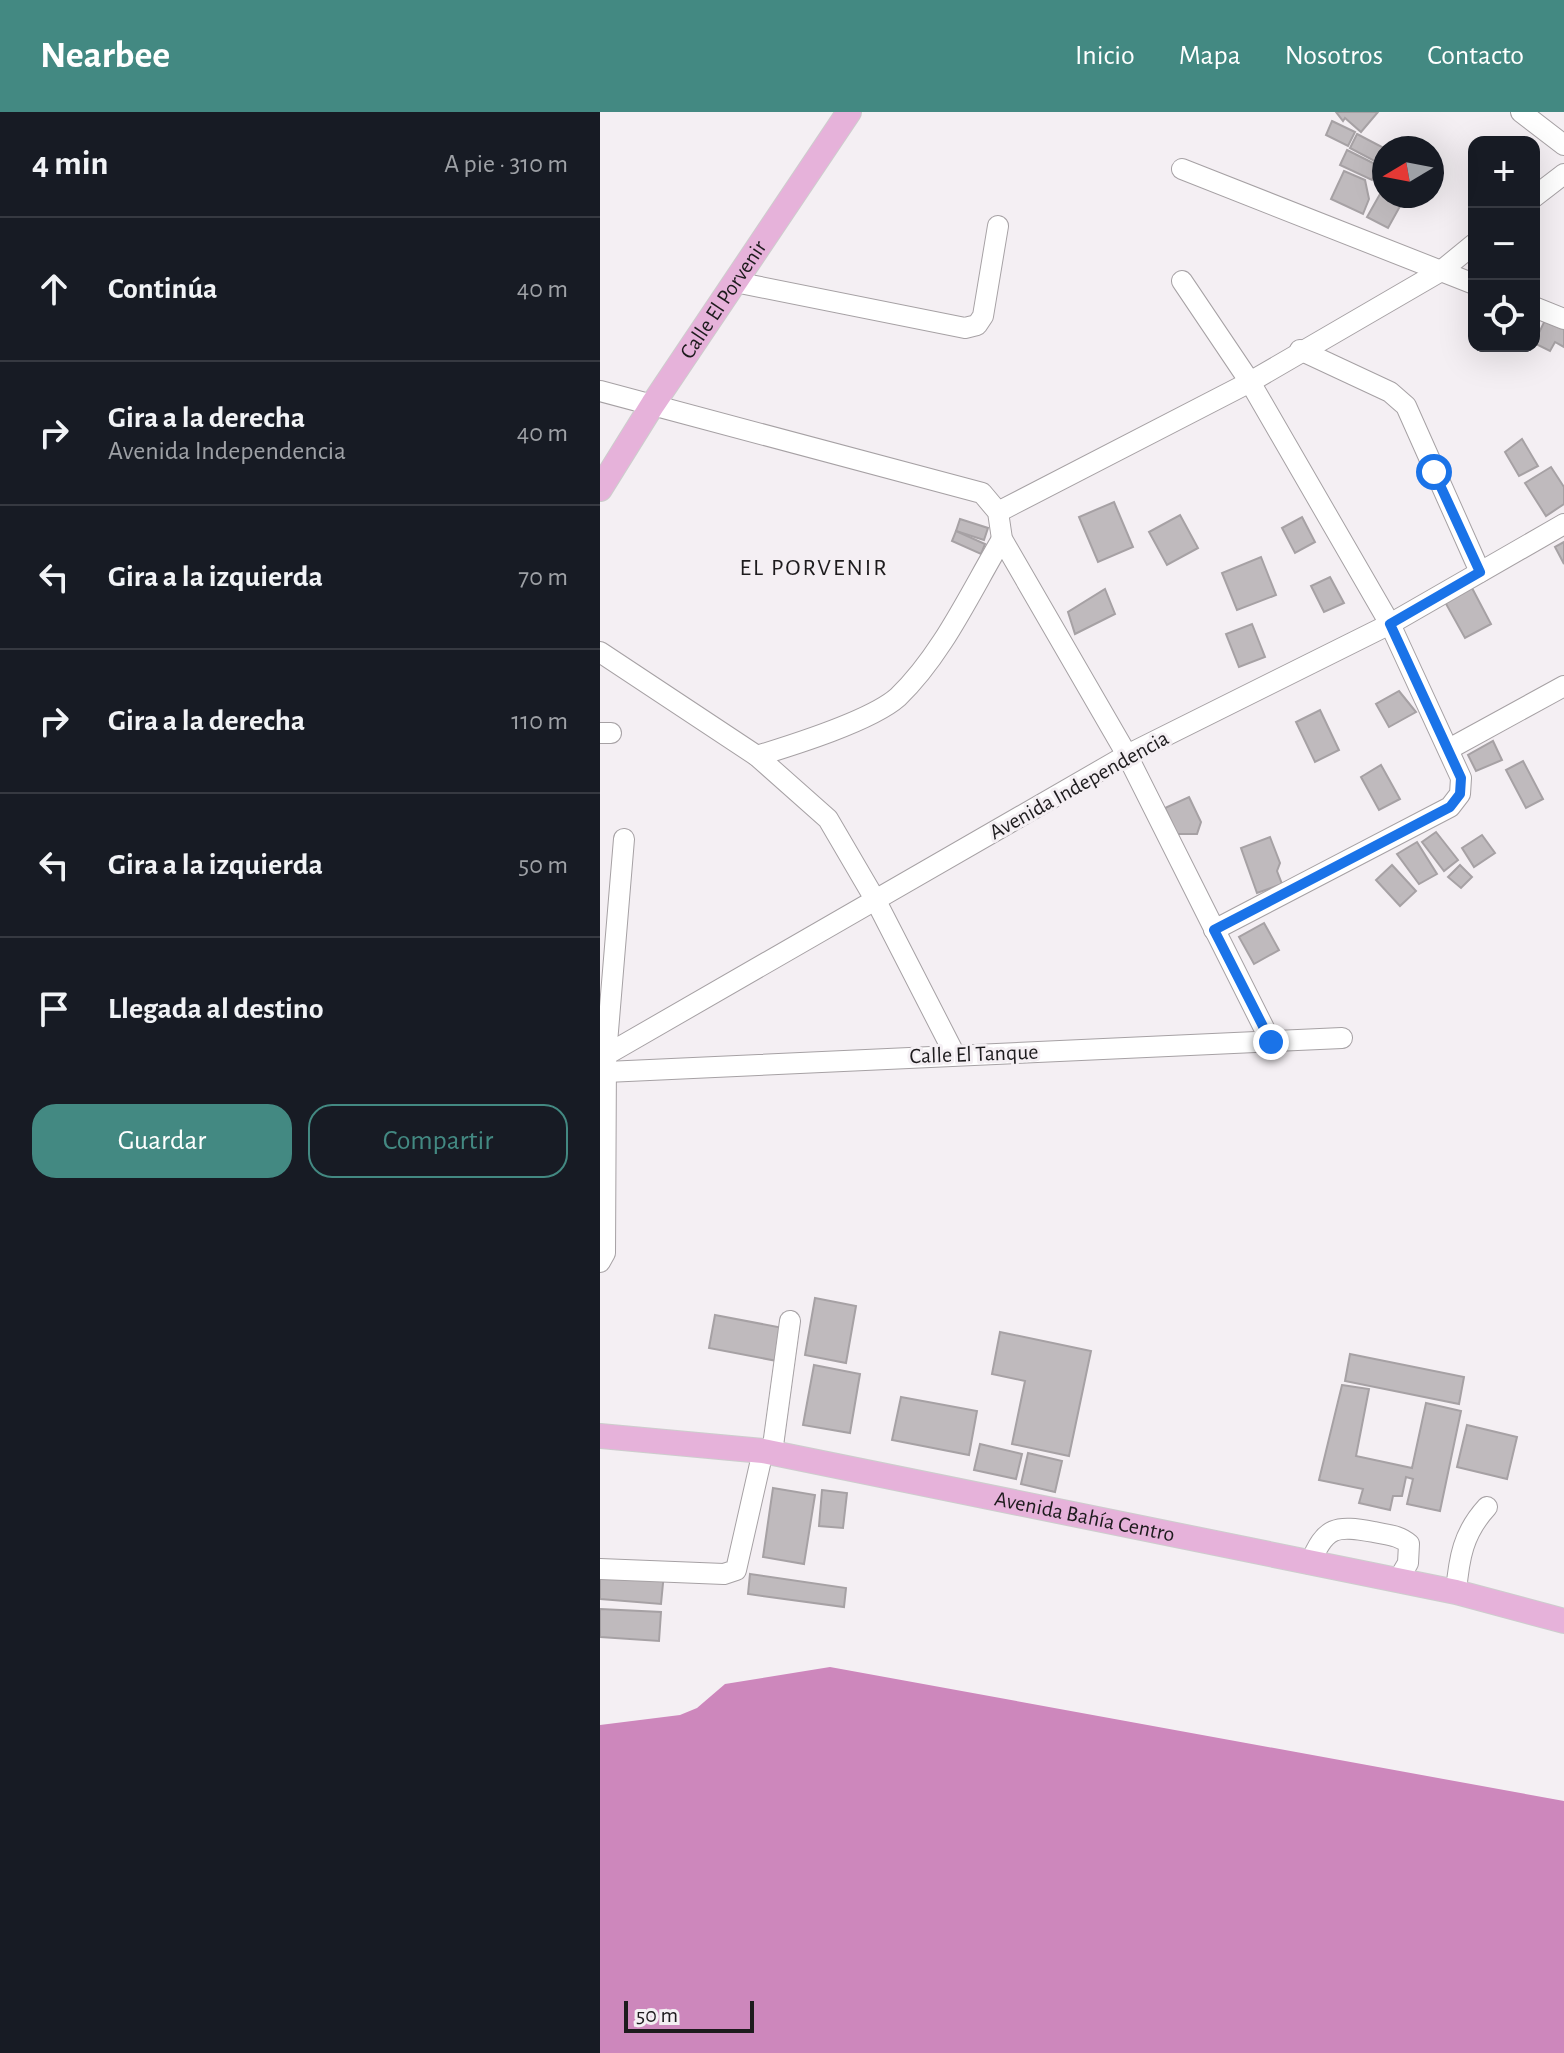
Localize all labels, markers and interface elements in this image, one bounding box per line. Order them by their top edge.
text: Nearbee [40,37,170,75]
text: Inicio [1075,42,1135,70]
text: Mapa [1179,42,1241,70]
text: Nosotros [1285,42,1383,70]
text: Contacto [1427,42,1524,70]
north arrow [1372,136,1444,208]
map controls [1468,136,1540,352]
button: + [1468,136,1540,208]
text: 4 min [32,147,109,181]
text: A pie · 310 m [444,151,568,177]
button: − [1468,208,1540,280]
street label: Calle El Porvenir [676,236,771,363]
icon: ahead [32,267,76,311]
text: Continúa [108,274,217,304]
text: 40 m [517,276,568,302]
button: locate [1468,280,1540,352]
text: Gira a la derecha [108,403,305,433]
icon: right [32,411,76,455]
text: 40 m [517,420,568,446]
text: Avenida Independencia [108,438,346,464]
route start [1416,454,1452,490]
icon: left [32,555,76,599]
district label: EL PORVENIR [739,556,889,580]
text: Gira a la izquierda [108,562,323,592]
text: 70 m [518,564,568,590]
icon: right [32,699,76,743]
text: Gira a la derecha [108,706,305,736]
text: 110 m [511,708,568,734]
street label: Avenida Independencia [986,727,1172,843]
icon: left [32,843,76,887]
text: Gira a la izquierda [108,850,323,880]
text: 50 m [518,852,568,878]
icon: arrive [32,987,76,1031]
text: Llegada al destino [108,994,324,1024]
route end [1253,1024,1289,1060]
street label: Calle El Tanque [909,1041,1039,1067]
button: Guardar [32,1104,292,1178]
button: Compartir [308,1104,568,1178]
street label: Avenida Bahía Centro [993,1487,1177,1546]
scale bar [624,1997,754,2033]
text: 50 m [636,2004,678,2026]

